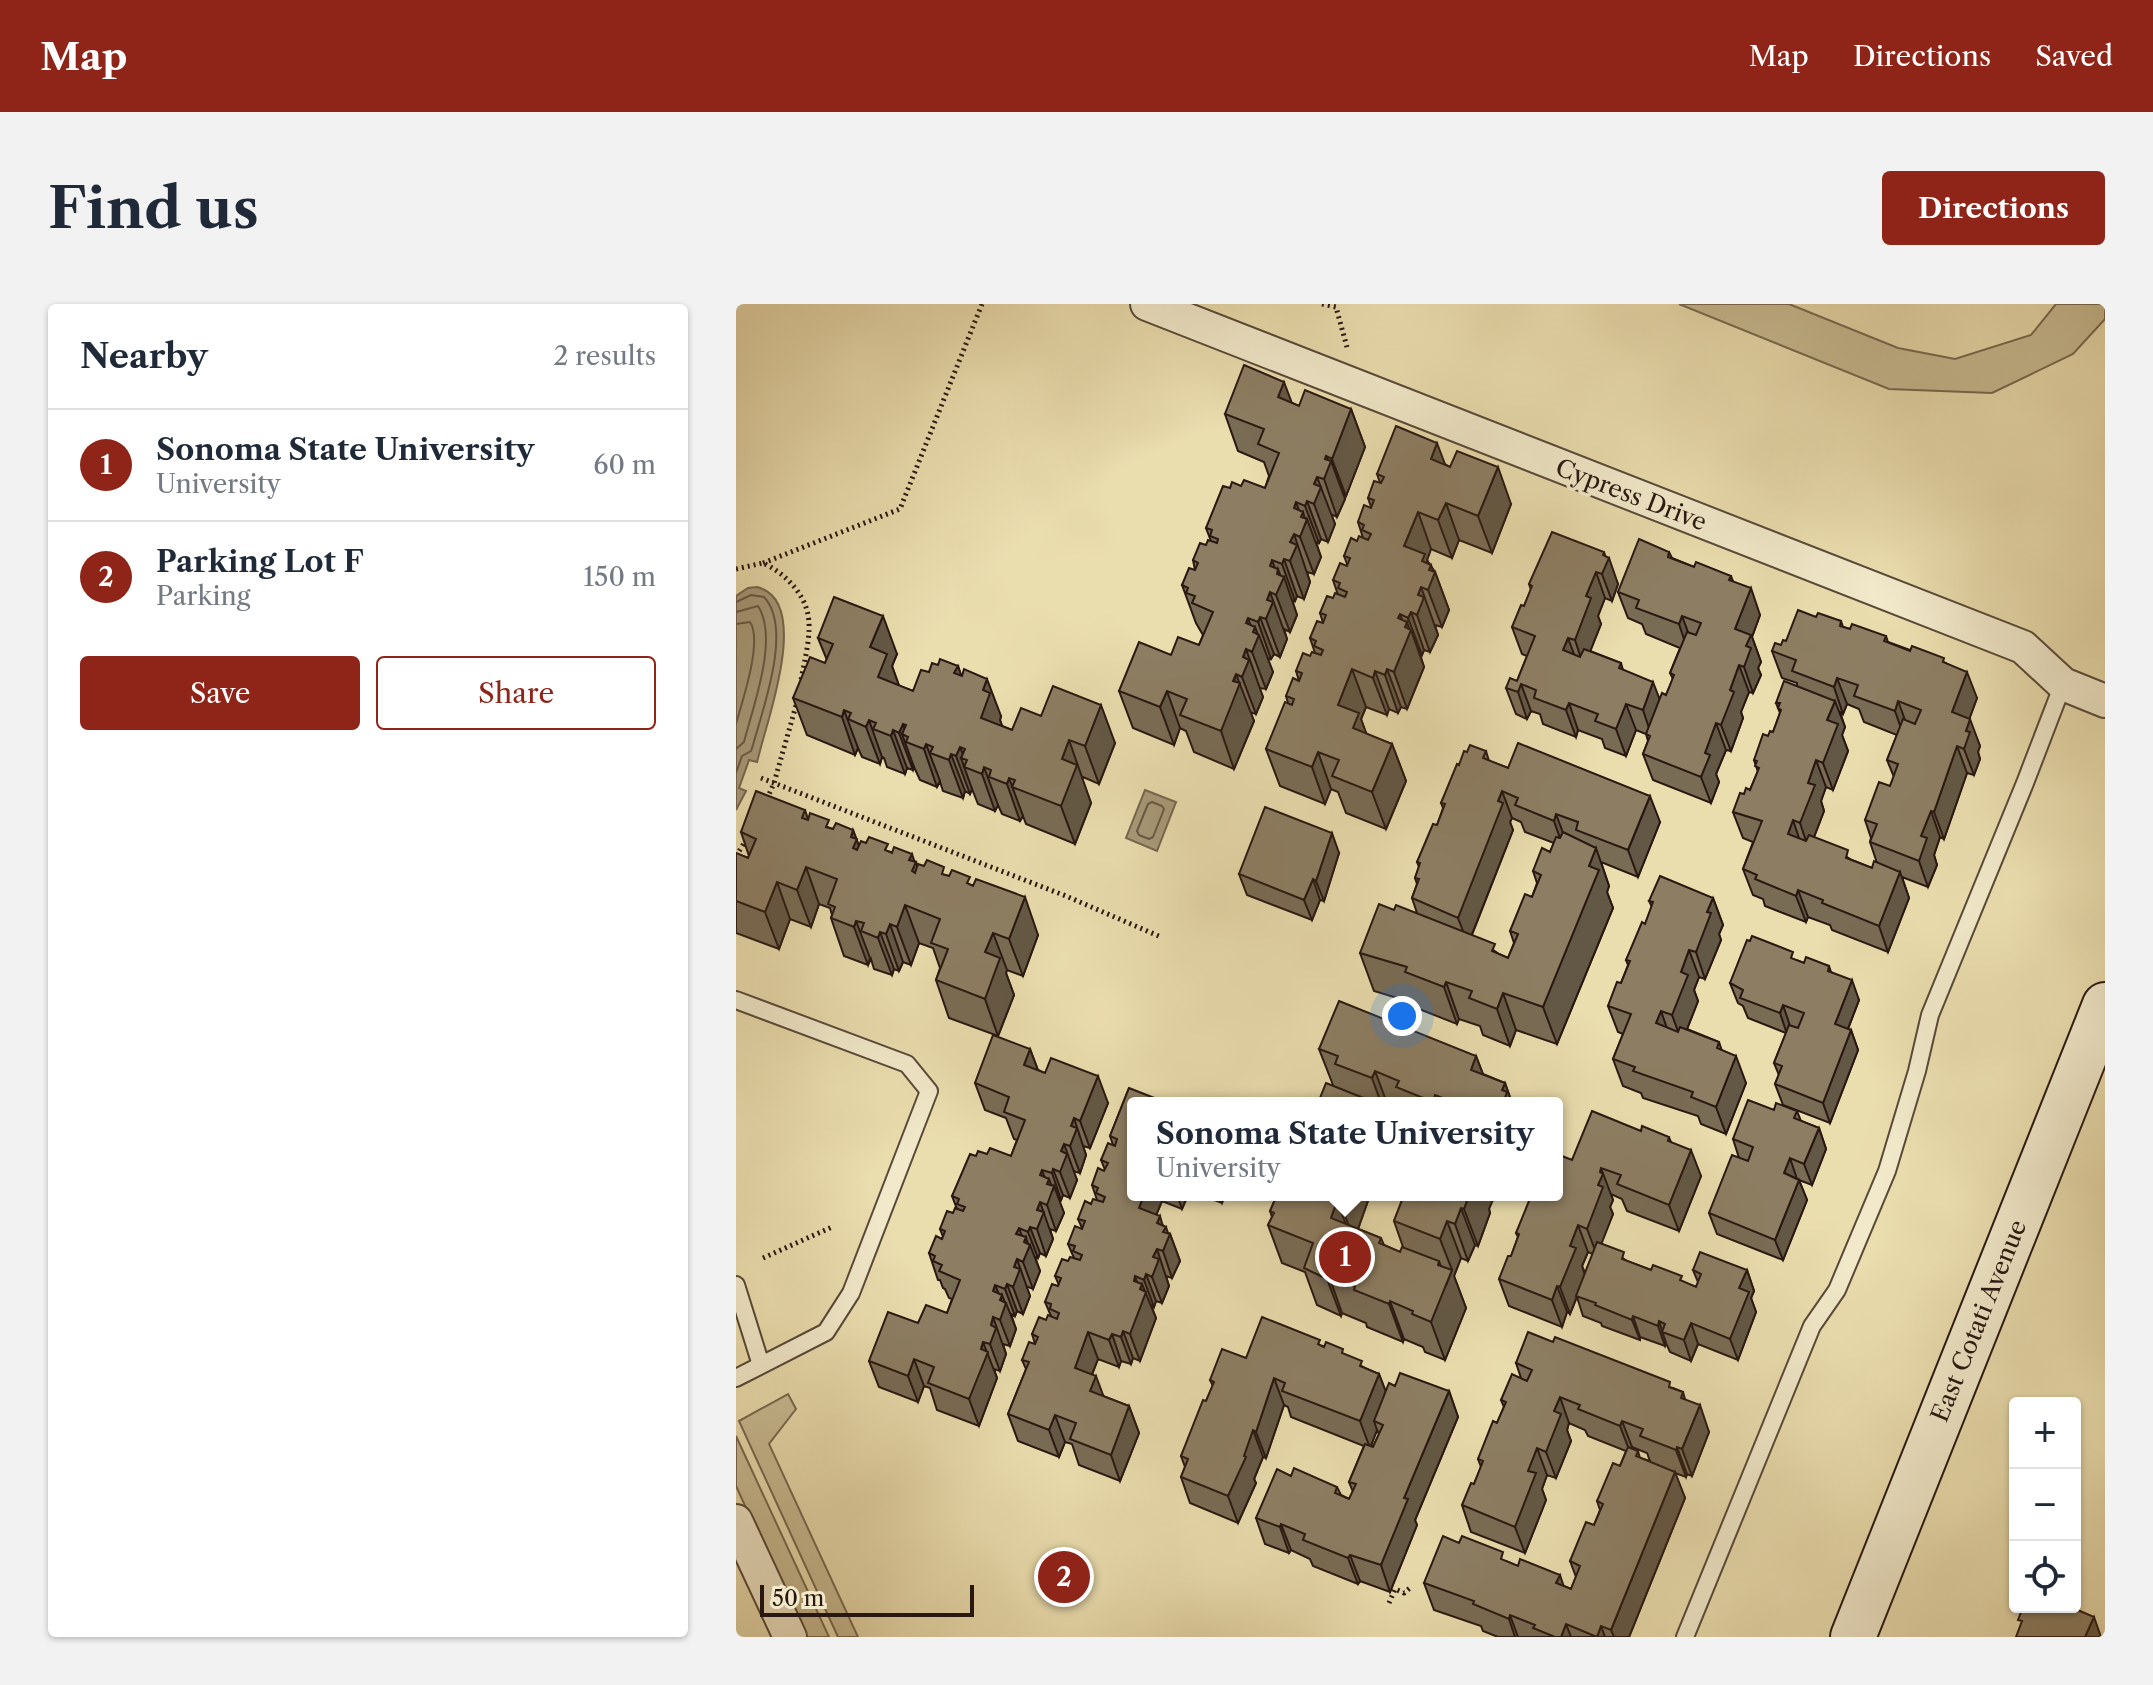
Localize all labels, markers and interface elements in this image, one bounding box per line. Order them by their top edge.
text: Map [40,33,128,80]
text: Map [1749,39,1809,73]
text: Directions [1853,39,1991,73]
text: Saved [2035,39,2113,73]
button: Directions [1882,171,2105,245]
text: Find us [48,174,259,243]
text: Nearby [80,335,208,377]
text: 2 results [553,340,656,372]
text: Sonoma State University [156,431,534,468]
text: 1 [100,449,112,481]
text: 60 m [593,449,656,481]
street label: Cypress Drive [1551,452,1711,537]
text: University [156,468,281,500]
text: Parking Lot F [156,543,364,580]
text: 2 [98,561,114,593]
text: 150 m [583,561,656,593]
text: Parking [156,580,250,612]
button: Save [80,656,360,730]
button: Share [376,656,656,730]
your location [1382,996,1422,1036]
popup [1127,1097,1563,1201]
text: Sonoma State University [1156,1115,1534,1152]
text: University [1156,1152,1281,1184]
street label: East Cotati Avenue [1925,1216,2032,1426]
pin: 1 [1319,1227,1371,1287]
map controls [2009,1397,2081,1613]
button: + [2009,1397,2081,1469]
button: − [2009,1469,2081,1541]
button: locate [2009,1541,2081,1613]
pin: 2 [1038,1547,1090,1607]
scale bar [760,1581,974,1617]
text: 50 m [772,1585,824,1612]

